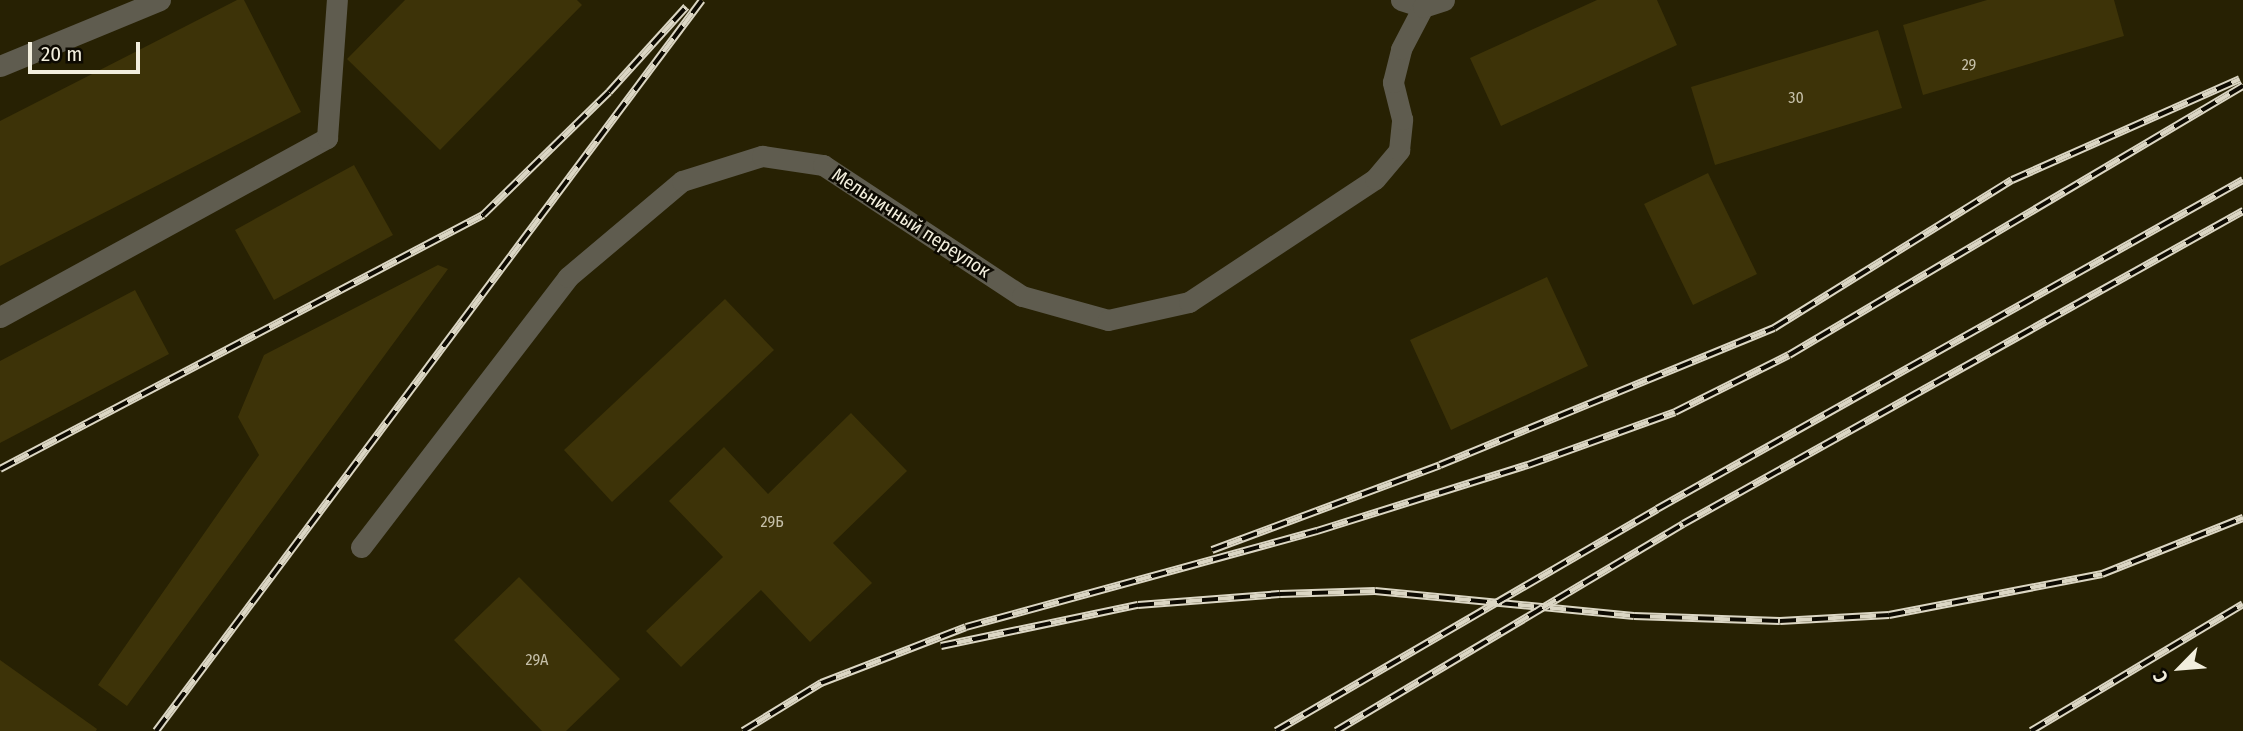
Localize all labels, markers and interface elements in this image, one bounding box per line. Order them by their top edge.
scale bar [32,28,144,72]
text: 20 m [41,41,82,67]
house number: 29 [1962,55,1976,75]
house number: 30 [1788,88,1804,108]
street label: Мельничный переулок [828,163,994,283]
house number: 29Б [760,512,784,532]
north arrow [2145,633,2215,703]
house number: 29А [526,650,548,670]
text: С [2148,668,2173,686]

